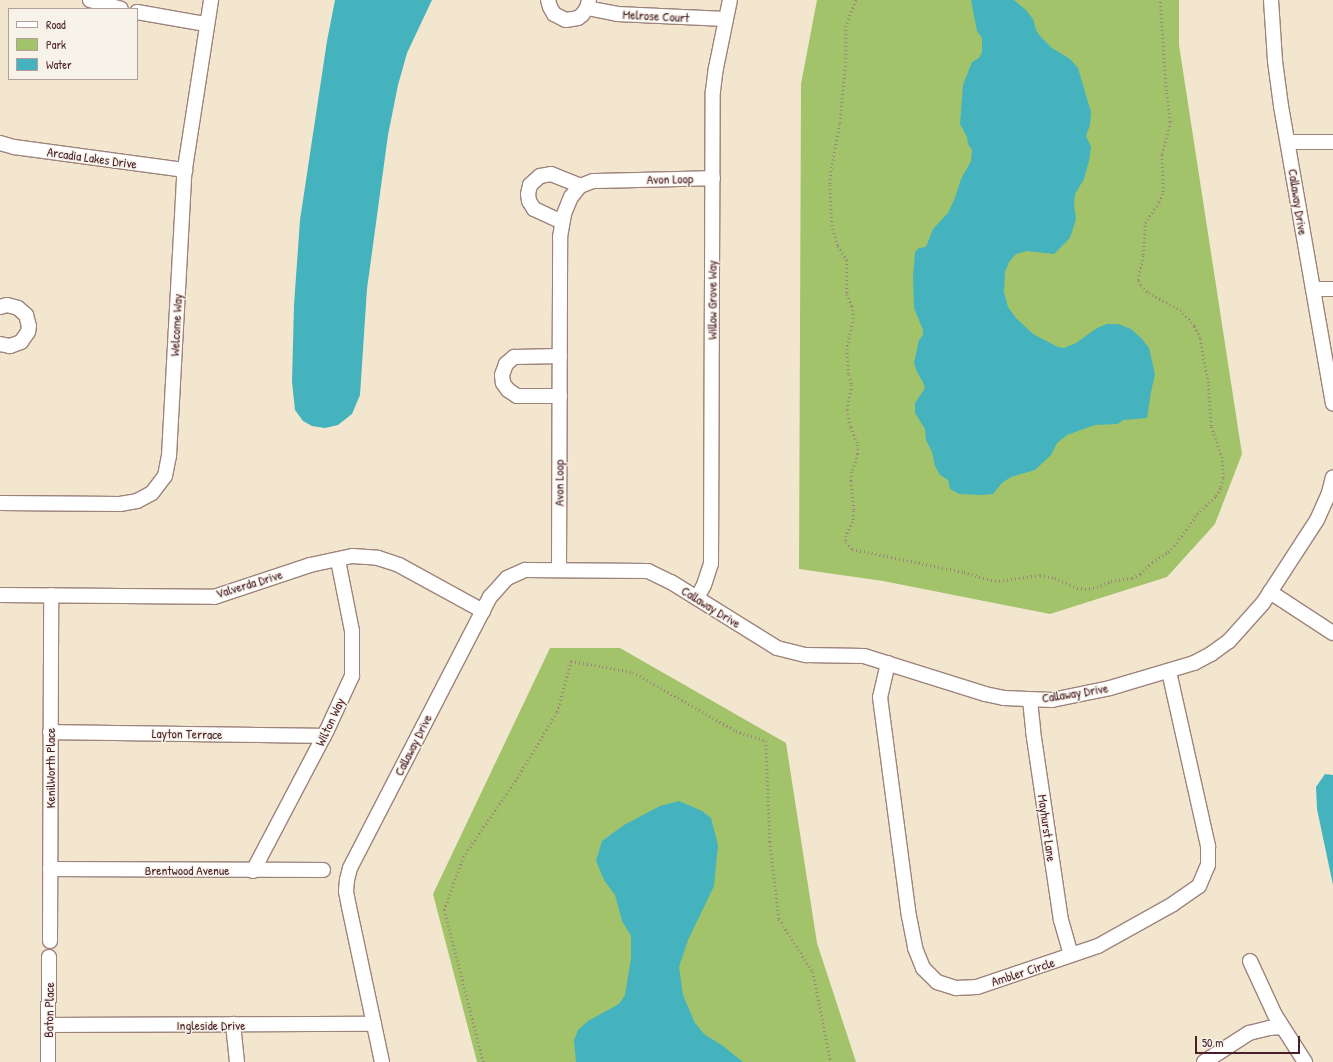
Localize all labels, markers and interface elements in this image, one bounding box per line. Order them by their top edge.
street label: Melrose Court [622,6,690,26]
legend [8,8,138,80]
text: Road [46,16,66,33]
text: Park [46,36,66,53]
text: Water [46,56,72,73]
street label: Arcadia Lakes Drive [46,144,138,172]
street label: Callaway Drive [1285,168,1311,236]
street label: Avon Loop [647,171,693,187]
street label: Willow Grove Way [704,260,720,340]
street label: Welcome Way [167,293,185,357]
street label: Avon Loop [551,460,567,506]
street label: Valverda Drive [214,566,284,602]
street label: Callaway Drive [678,583,744,631]
street label: Callaway Drive [1041,680,1109,706]
street label: Wilton Way [312,695,348,749]
street label: Callaway Drive [391,712,435,778]
street label: Layton Terrace [152,726,222,742]
street label: KenilWorth Place [42,728,58,808]
street label: Mayhurst Lane [1035,794,1059,862]
street label: Brentwood Avenue [145,862,229,878]
street label: Ambler Circle [989,954,1057,990]
street label: Baton Place [41,982,57,1038]
street label: Ingleside Drive [177,1017,245,1033]
scale bar [1197,1028,1302,1054]
text: 50 m [1202,1034,1223,1051]

